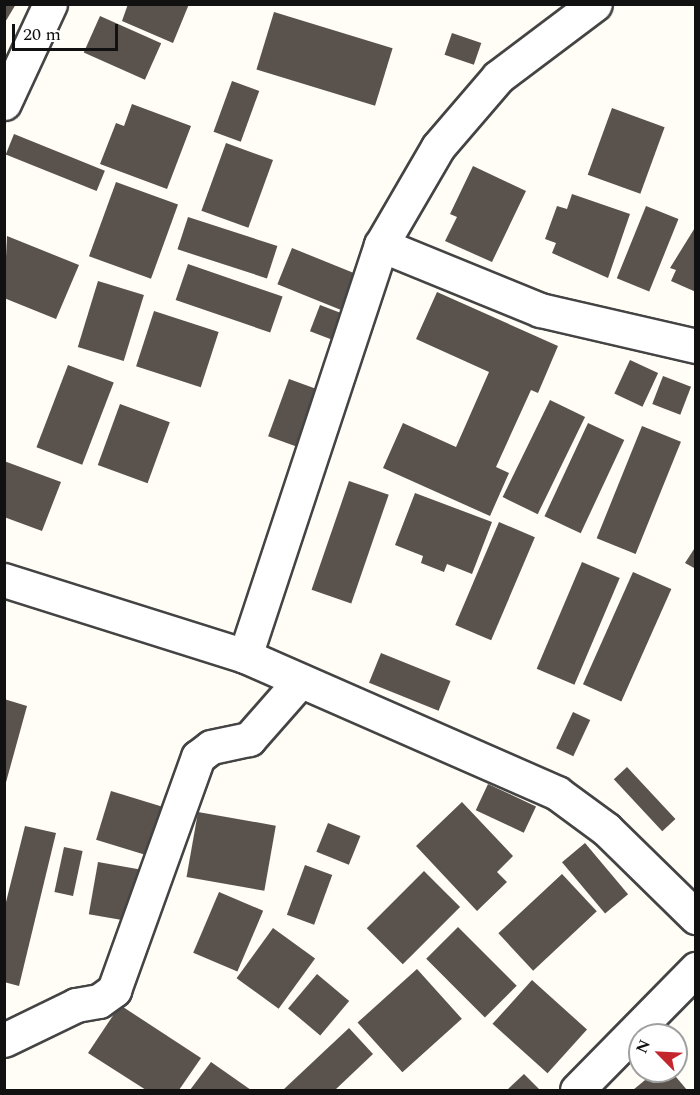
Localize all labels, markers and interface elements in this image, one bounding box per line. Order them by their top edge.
scale bar [15,12,122,50]
text: 20 m [23,21,61,48]
north arrow [628,1023,688,1083]
text: N [630,1036,657,1057]

